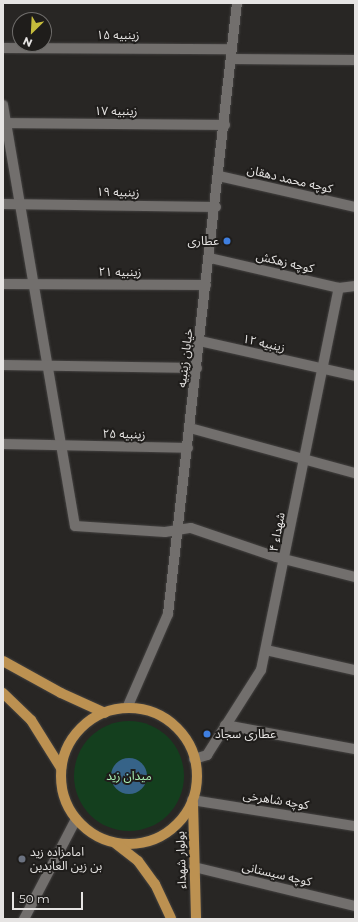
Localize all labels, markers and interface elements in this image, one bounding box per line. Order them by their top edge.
north arrow [12,12,52,52]
street label: زینبیه ۱۵ [96,28,140,42]
text: N [21,34,34,50]
street label: زینبیه ۱۷ [94,104,138,118]
street label: کوچه محمد دهقان [246,162,334,196]
street label: زینبیه ۱۹ [96,184,140,200]
place label: عطاری [187,234,219,248]
marker: عطاری [222,236,232,246]
street label: کوچه زهکش [255,248,315,276]
street label: زینبیه ۲۱ [98,265,142,279]
street label: خیابان زینبیه [174,328,196,388]
street label: زینبیه ۱۲ [241,331,287,355]
street label: زینبیه ۲۵ [102,426,146,442]
street label: شهداء ۴ [266,511,288,553]
place label: عطاری سجاد [215,727,276,741]
marker: عطاری سجاد [202,729,212,739]
park label: میدان زید [106,769,152,783]
street label: کوچه شاهرخی [242,788,310,812]
street label: بولوار شهداء [173,831,189,889]
place label: امامزاده زید بن زین العابدین [30,845,102,873]
marker: امامزاده زید بن زین العابدین [17,854,27,864]
street label: کوچه سیستانی [241,859,313,889]
scale bar [14,884,85,910]
text: 50 m [19,891,50,906]

